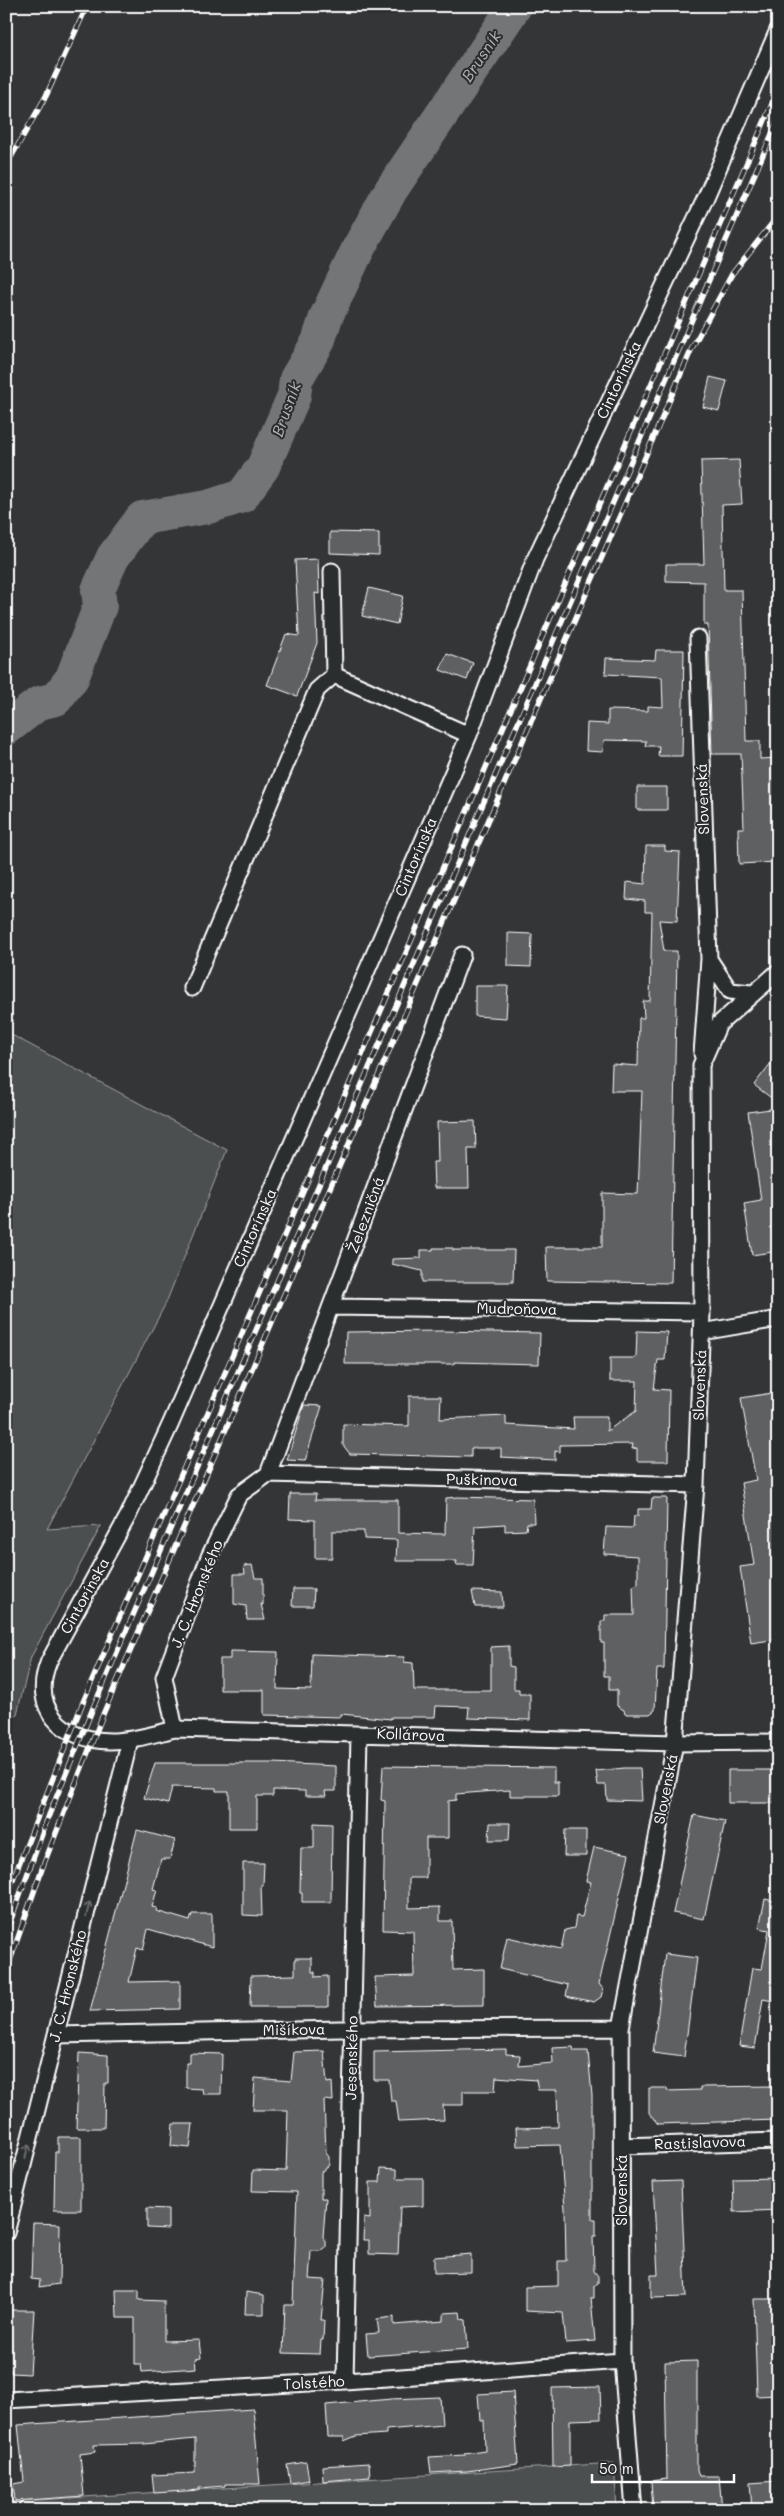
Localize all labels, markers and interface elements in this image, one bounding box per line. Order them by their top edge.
water label: Brusník [456,26,505,85]
street label: Cintorínska [591,337,645,422]
water label: Brusník [266,378,305,439]
street label: Slovenská [691,763,713,835]
street label: Cintorínska [389,814,441,899]
street label: Železničná [342,1174,388,1256]
street label: Cintorínska [228,1185,280,1270]
street label: Mudroňova [477,1297,557,1319]
street label: Slovenská [688,1349,710,1421]
street label: Puškinova [446,1468,518,1490]
street label: J. C. Hronského [165,1537,227,1651]
street label: Cintorínska [55,1554,113,1637]
street label: Kollárova [376,1723,446,1745]
street label: Slovenská [648,1752,682,1826]
one-way arrow [84,1901,93,1917]
street label: J. C. Hronského [43,1928,91,2044]
street label: Jesenského [340,2016,362,2100]
street label: Mišíkova [262,2018,325,2040]
street label: Rastislavova [654,2130,746,2154]
one-way arrow [23,2144,32,2160]
street label: Slovenská [611,2154,631,2226]
street label: Tolstého [283,2370,345,2394]
scale bar [592,2451,734,2483]
text: 50 m [599,2458,634,2478]

